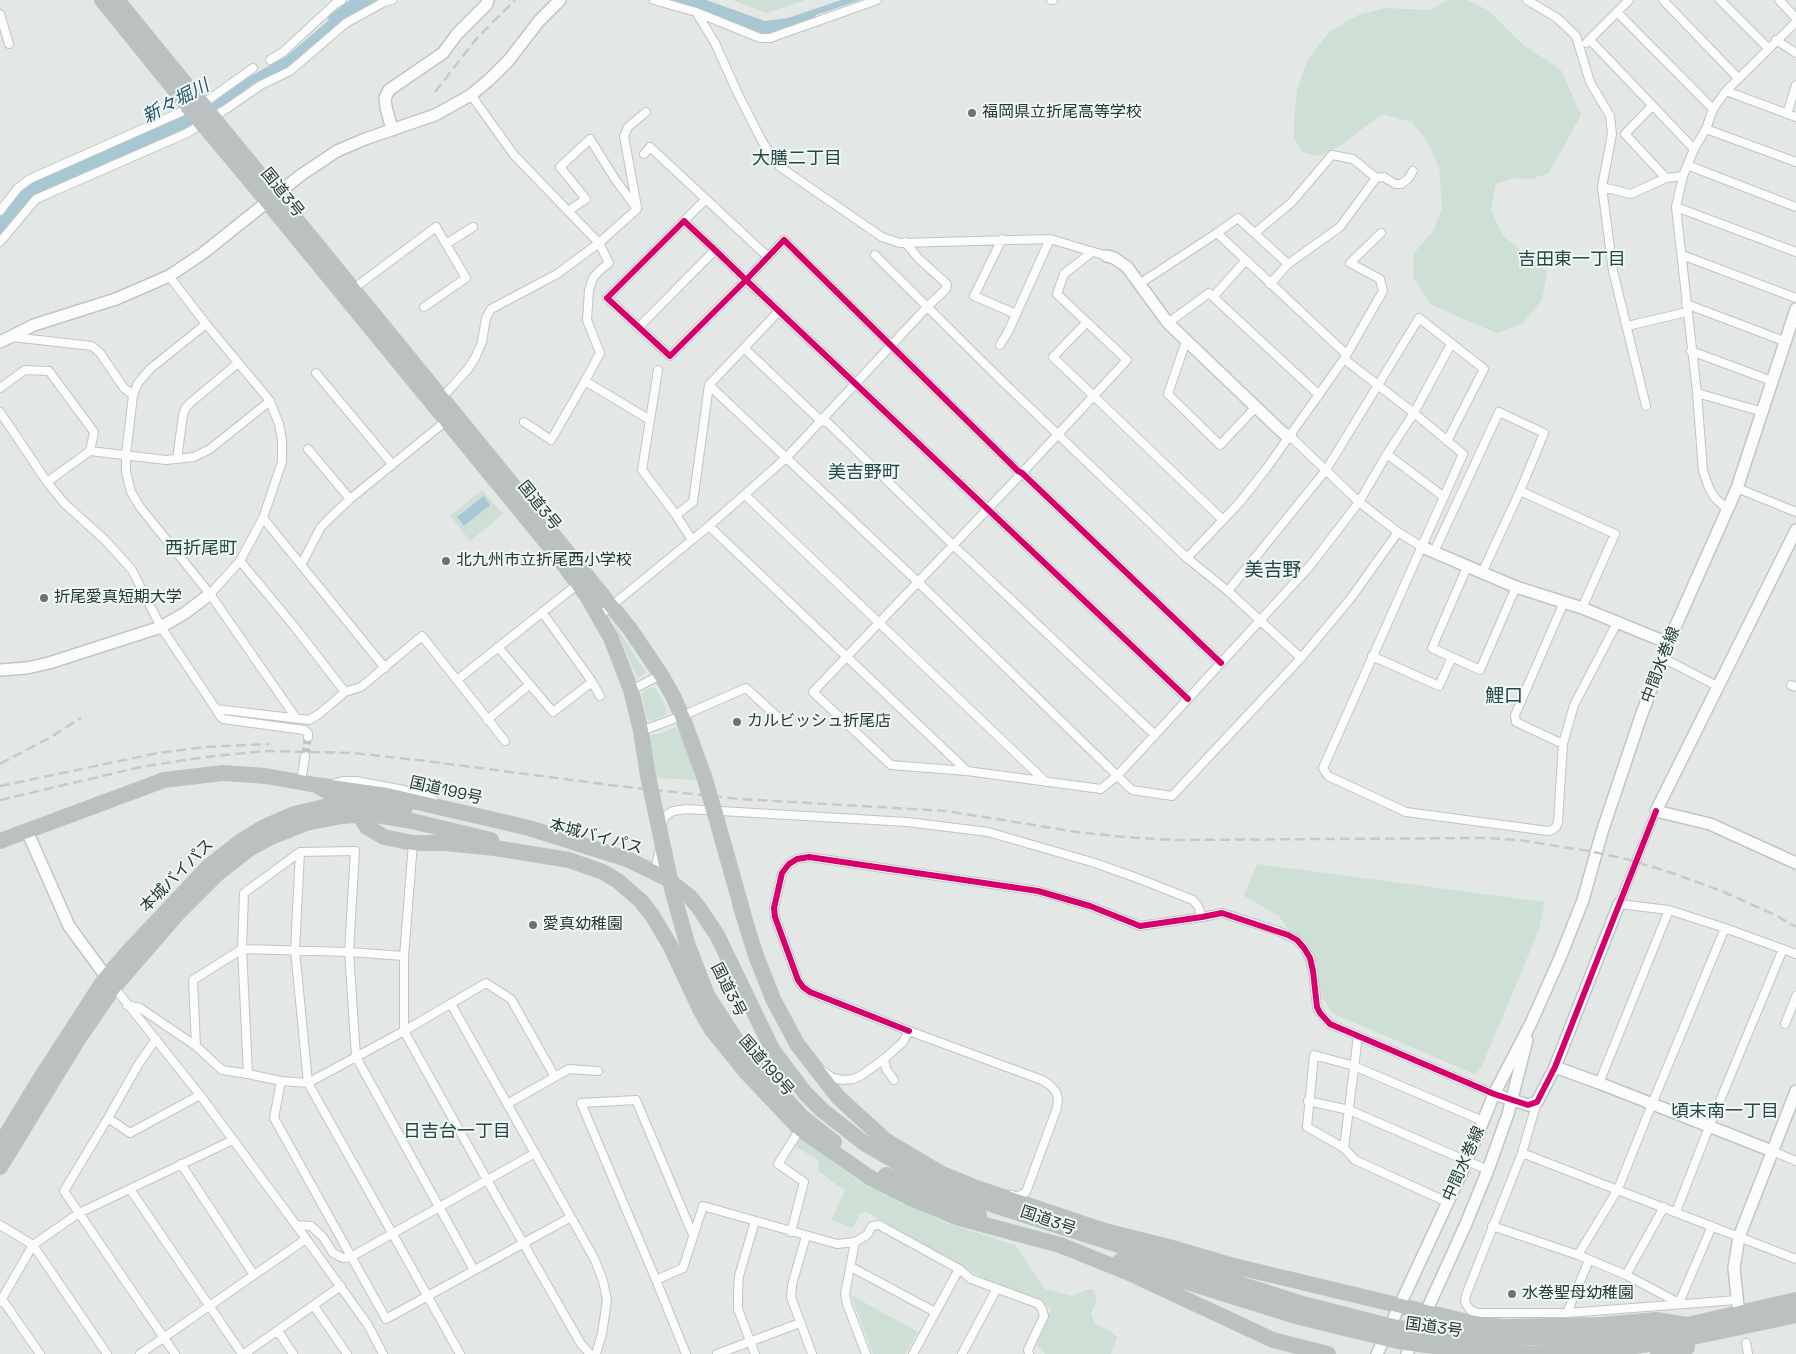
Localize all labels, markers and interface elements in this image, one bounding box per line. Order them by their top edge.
water label: 新々堀川 [139,76,213,128]
place label: 福岡県立折尾高等学校 [982,103,1142,123]
marker: 福岡県立折尾高等学校 [966,107,978,119]
district label: 大膳二丁目 [752,148,842,170]
street label: 国道3号 [256,165,308,221]
district label: 吉田東一丁目 [1518,249,1626,271]
district label: 美吉野町 [828,462,900,484]
street label: 国道3号 [513,478,565,534]
district label: 西折尾町 [165,538,237,560]
place label: 北九州市立折尾西小学校 [456,551,632,571]
marker: 北九州市立折尾西小学校 [440,555,452,567]
district label: 美吉野 [1245,560,1301,582]
place label: 折尾愛真短期大学 [54,588,182,608]
marker: 折尾愛真短期大学 [38,592,50,604]
street label: 中間水巻線 [1638,624,1684,706]
district label: 鯉口 [1485,686,1523,708]
place label: カルビッシュ折尾店 [747,712,891,732]
marker: カルビッシュ折尾店 [731,716,743,728]
street label: 国道199号 [408,773,484,809]
street label: 本城バイパス [547,815,645,859]
street label: 本城バイパス [136,835,218,917]
place label: 愛真幼稚園 [543,915,623,935]
marker: 愛真幼稚園 [527,919,539,931]
street label: 国道3号 [706,960,750,1020]
street label: 国道199号 [734,1032,798,1100]
district label: 頃末南一丁目 [1671,1101,1779,1123]
district label: 日吉台一丁目 [403,1121,511,1143]
street label: 中間水巻線 [1439,1124,1489,1204]
street label: 国道3号 [1018,1203,1078,1239]
place label: 水巻聖母幼稚園 [1522,1284,1634,1304]
marker: 水巻聖母幼稚園 [1506,1288,1518,1300]
street label: 国道3号 [1404,1314,1464,1342]

